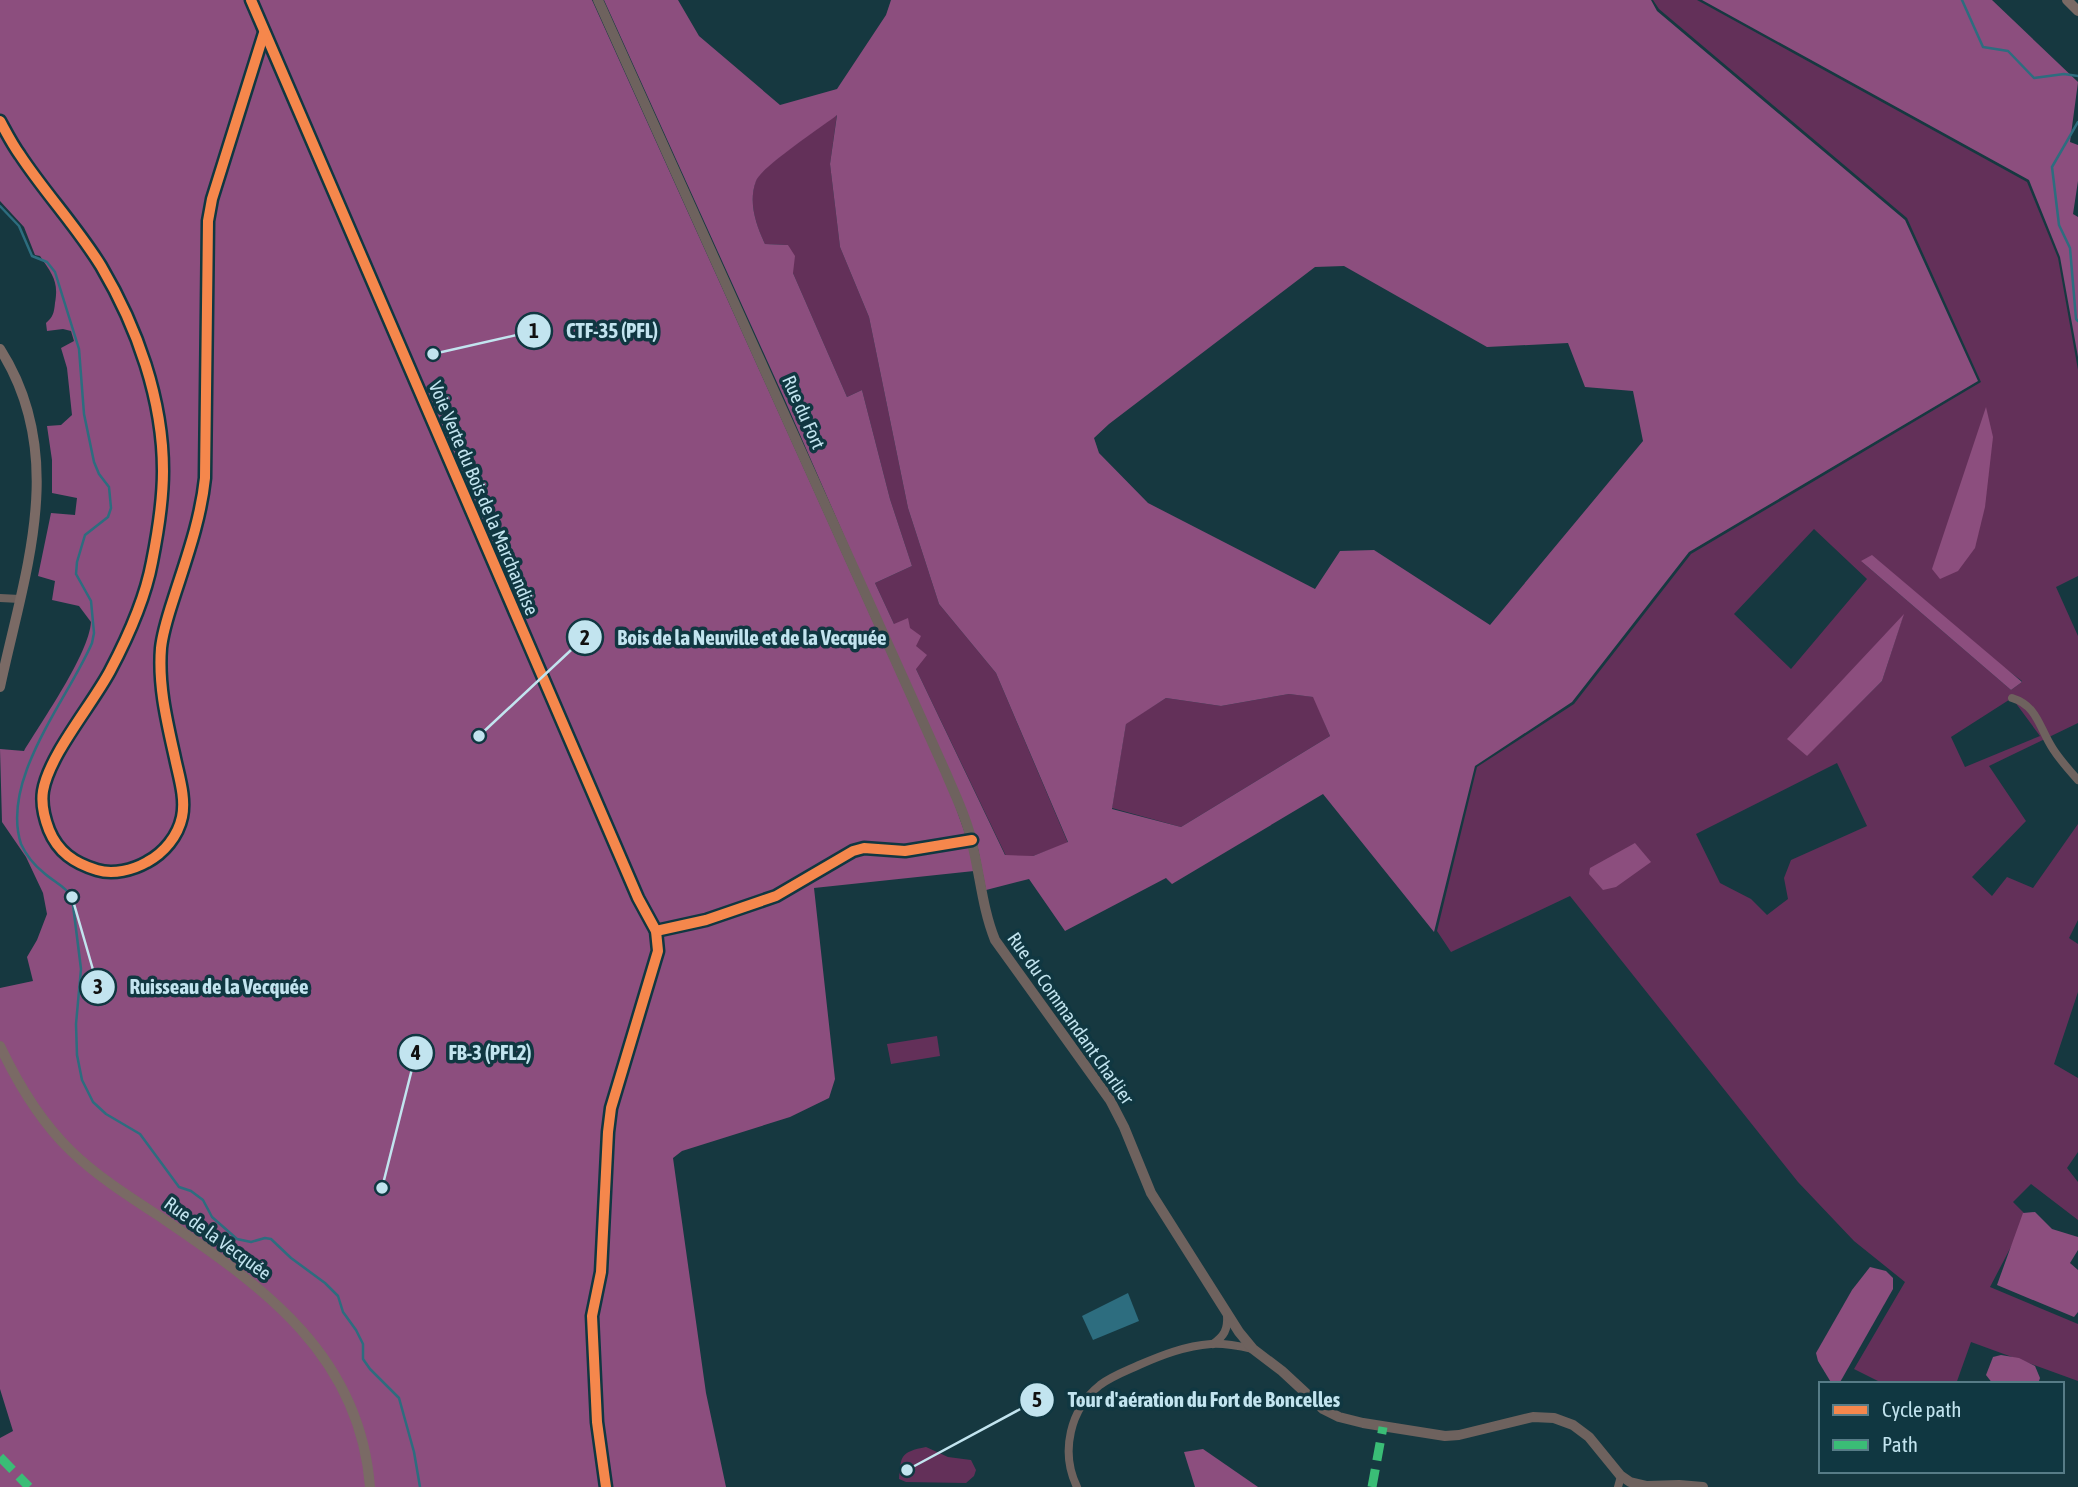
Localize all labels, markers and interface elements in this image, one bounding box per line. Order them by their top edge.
callout: CTF-35 (PFL) [517,310,672,352]
text: 1 [529,318,539,342]
text: CTF-35 (PFL) [566,318,658,342]
street label: Rue du Fort [778,372,830,452]
street label: Voie Verte du Bois de la Marchandise [425,378,543,618]
callout: Bois de la Neuville et de la Vecquée [568,616,900,658]
text: 2 [580,625,590,649]
text: Bois de la Neuville et de la Vecquée [617,625,887,649]
street label: Rue du Commandant Charlier [1003,928,1139,1108]
callout: Ruisseau de la Vecquée [80,966,322,1008]
text: 3 [93,974,103,998]
text: Ruisseau de la Vecquée [129,974,309,998]
callout: FB-3 (PFL2) [399,1032,545,1074]
text: 4 [410,1040,421,1064]
text: FB-3 (PFL2) [448,1040,532,1064]
street label: Rue de la Vecquée [160,1192,276,1284]
callout: Tour d'aération du Fort de Boncelles [1019,1379,1355,1421]
legend [1819,1382,2064,1473]
text: 5 [1032,1387,1042,1411]
text: Tour d'aération du Fort de Boncelles [1068,1387,1341,1411]
text: Cycle path [1882,1397,1961,1421]
text: Path [1882,1432,1918,1456]

